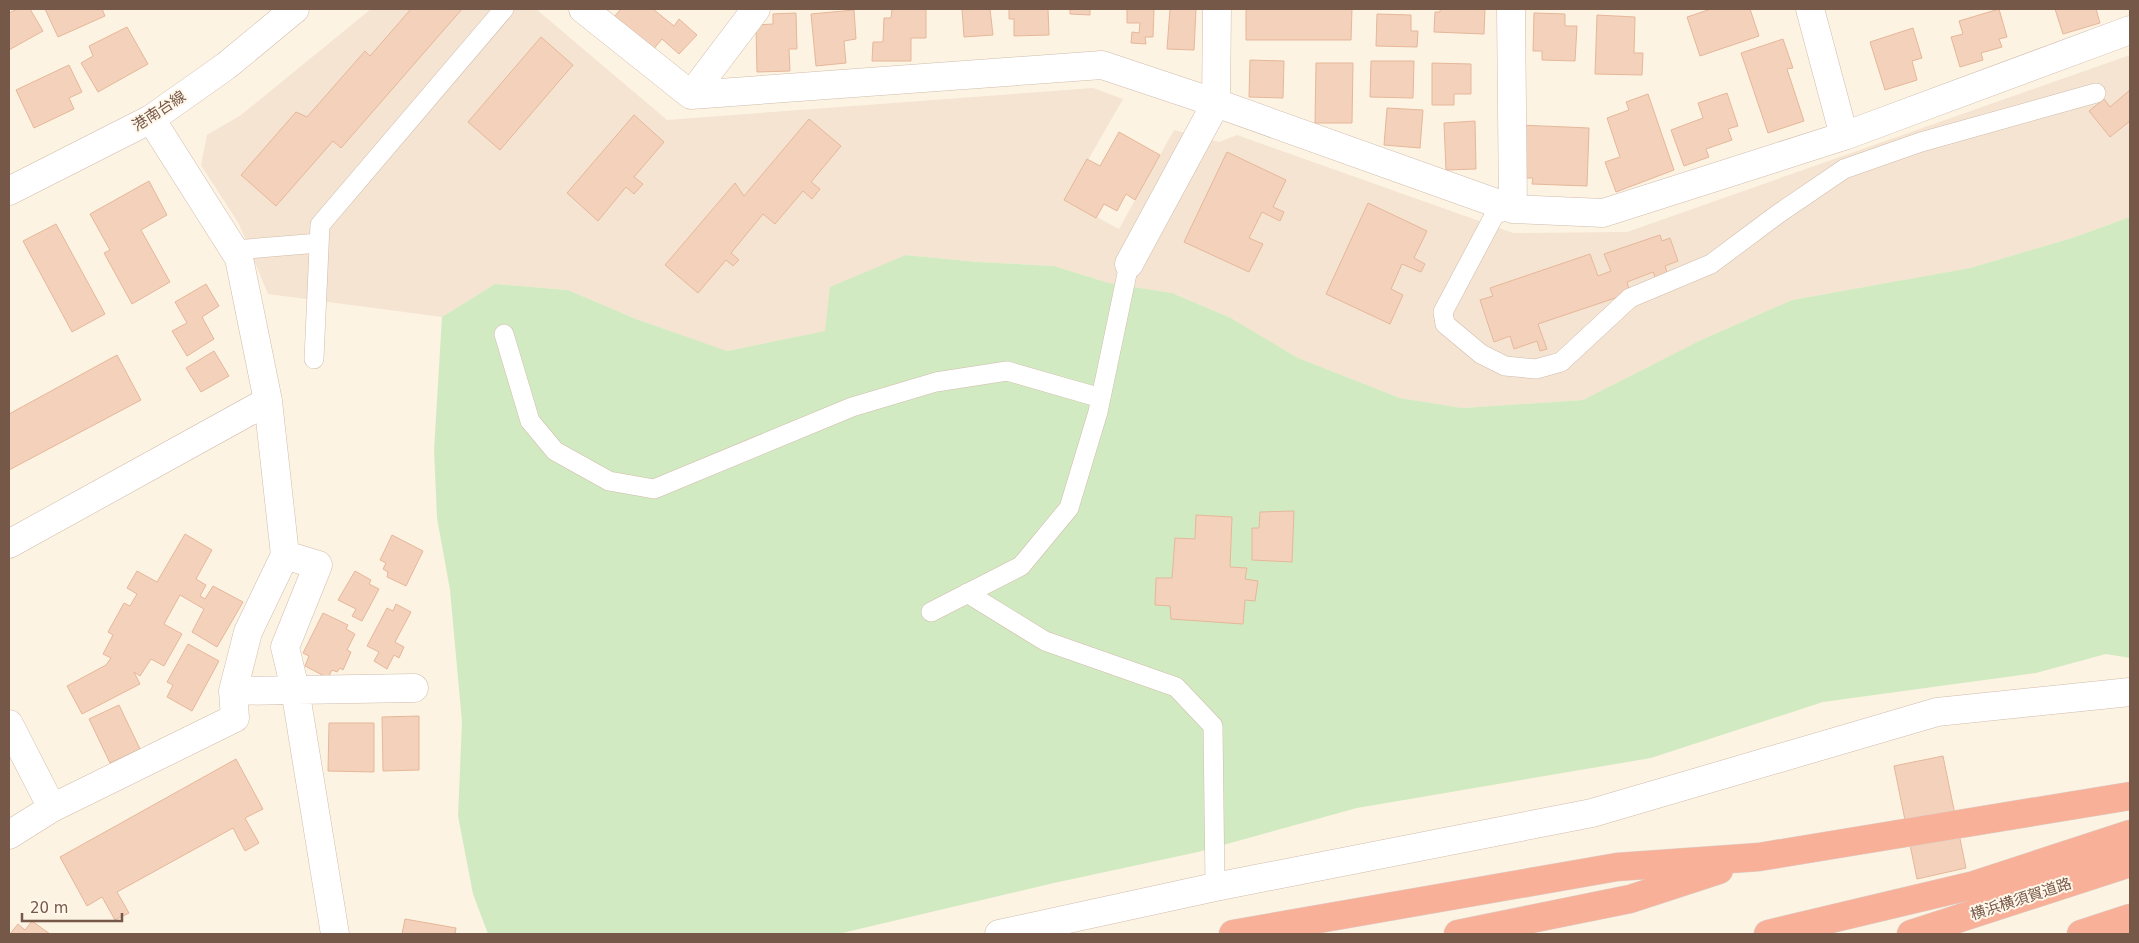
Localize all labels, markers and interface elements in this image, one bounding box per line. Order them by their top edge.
street label: 港南台線 [129,87,189,135]
street label: 横浜横須賀道路 [1968,874,2074,924]
scale bar [22,890,122,922]
text: 20 m [30,899,68,917]

